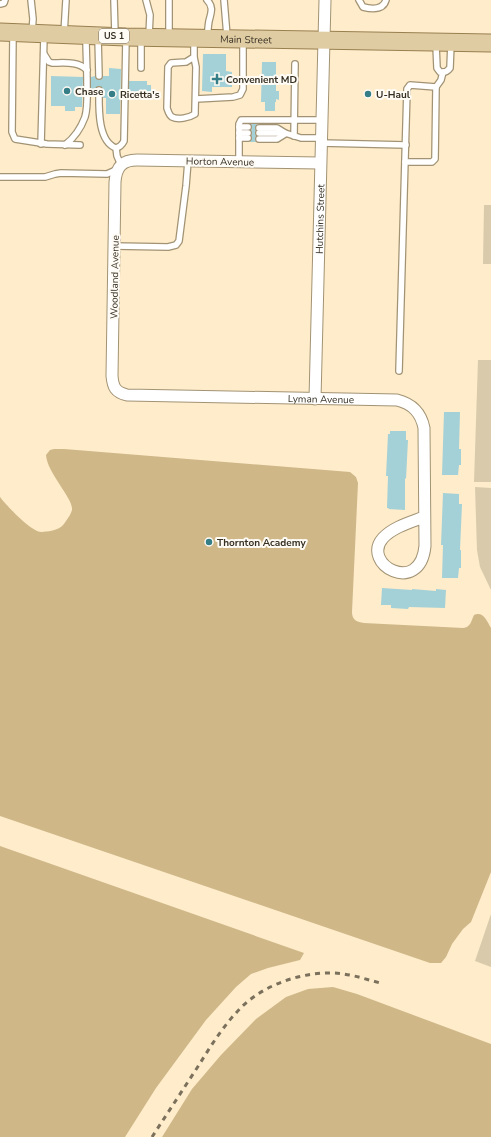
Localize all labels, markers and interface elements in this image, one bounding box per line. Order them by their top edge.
road number: US 1 [99,29,129,43]
street label: Main Street [220,33,272,47]
marker: Convenient MD [211,73,223,85]
place label: Convenient MD [226,73,297,87]
place label: Chase [75,85,104,99]
marker: Chase [62,86,72,96]
place label: Ricetta's [120,88,160,102]
place label: U-Haul [376,88,411,102]
marker: Ricetta's [107,89,117,99]
marker: U-Haul [363,89,373,99]
street label: Horton Avenue [186,154,254,170]
street label: Hutchins Street [313,184,328,254]
street label: Woodland Avenue [107,235,123,319]
street label: Lyman Avenue [288,392,354,407]
place label: Thornton Academy [217,536,306,550]
marker: Thornton Academy [204,537,214,547]

